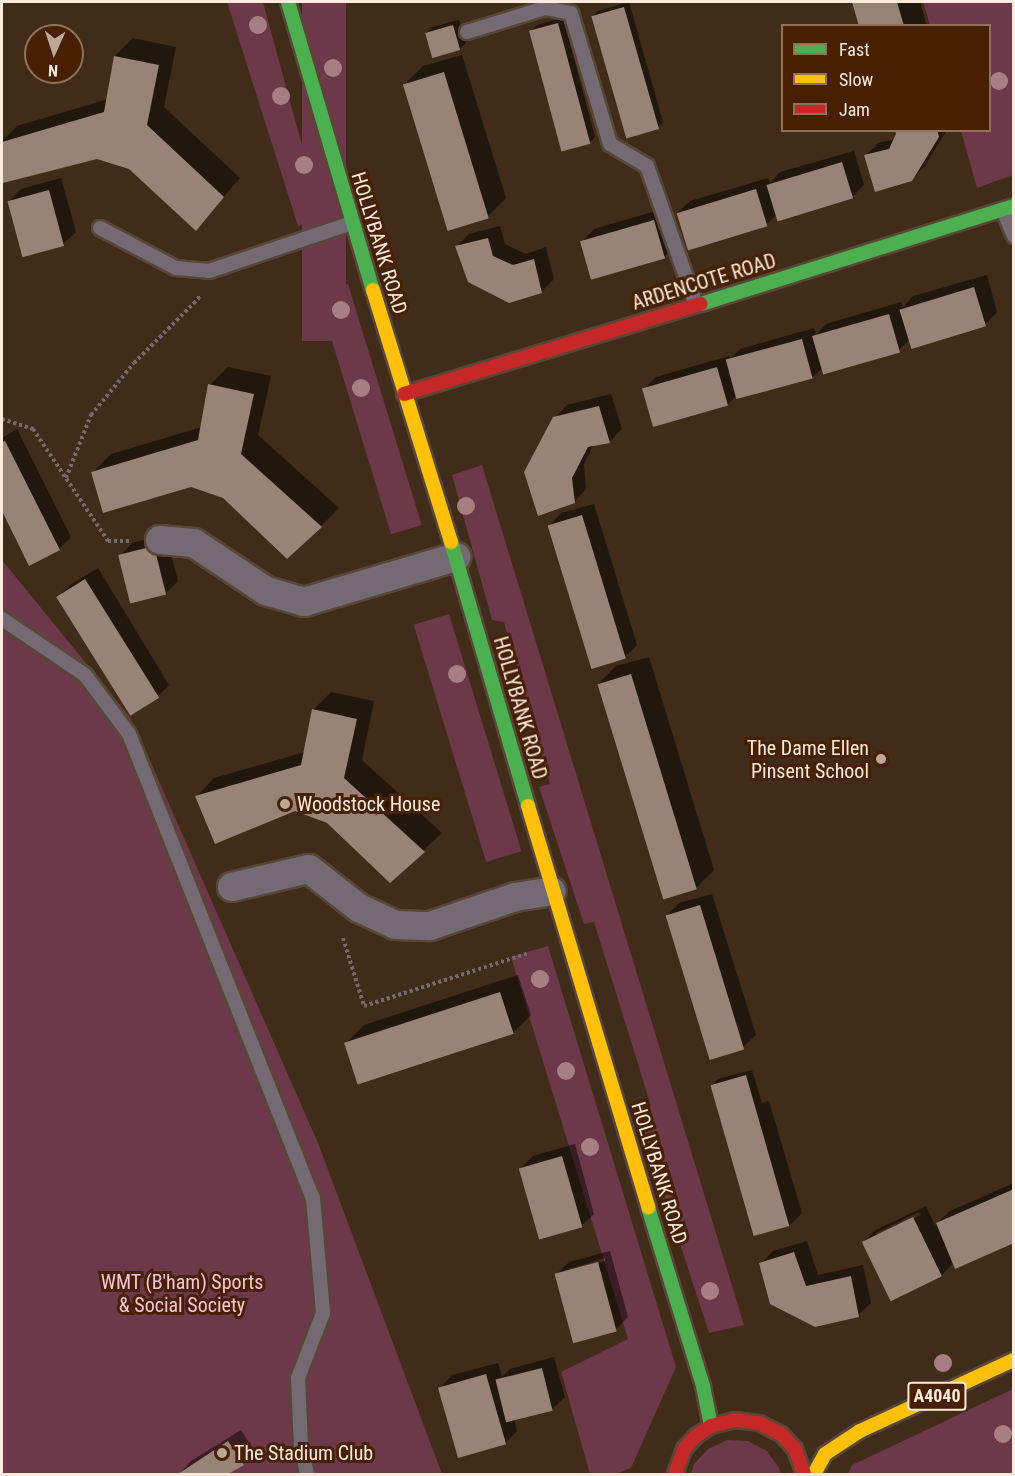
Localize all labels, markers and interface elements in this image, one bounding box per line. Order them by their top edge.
north arrow [24,24,84,84]
legend [781,24,991,132]
text: Fast [839,39,870,60]
text: N [48,61,59,80]
text: Slow [839,69,873,90]
text: Jam [839,99,870,120]
street label: HOLLYBANK ROAD [346,169,412,317]
street label: ARDENCOTE ROAD [629,249,779,315]
street label: HOLLYBANK ROAD [488,634,552,782]
place label: The Dame Ellen Pinsent School [747,736,869,783]
marker: The Dame Ellen Pinsent School [874,752,888,766]
place label: Woodstock House [297,792,440,816]
marker: Woodstock House [278,797,292,811]
street label: HOLLYBANK ROAD [626,1099,692,1247]
park label: WMT (B'ham) Sports & Social Society [101,1270,263,1317]
road number: A4040 [907,1381,967,1411]
place label: The Stadium Club [234,1441,373,1465]
marker: The Stadium Club [215,1446,229,1460]

